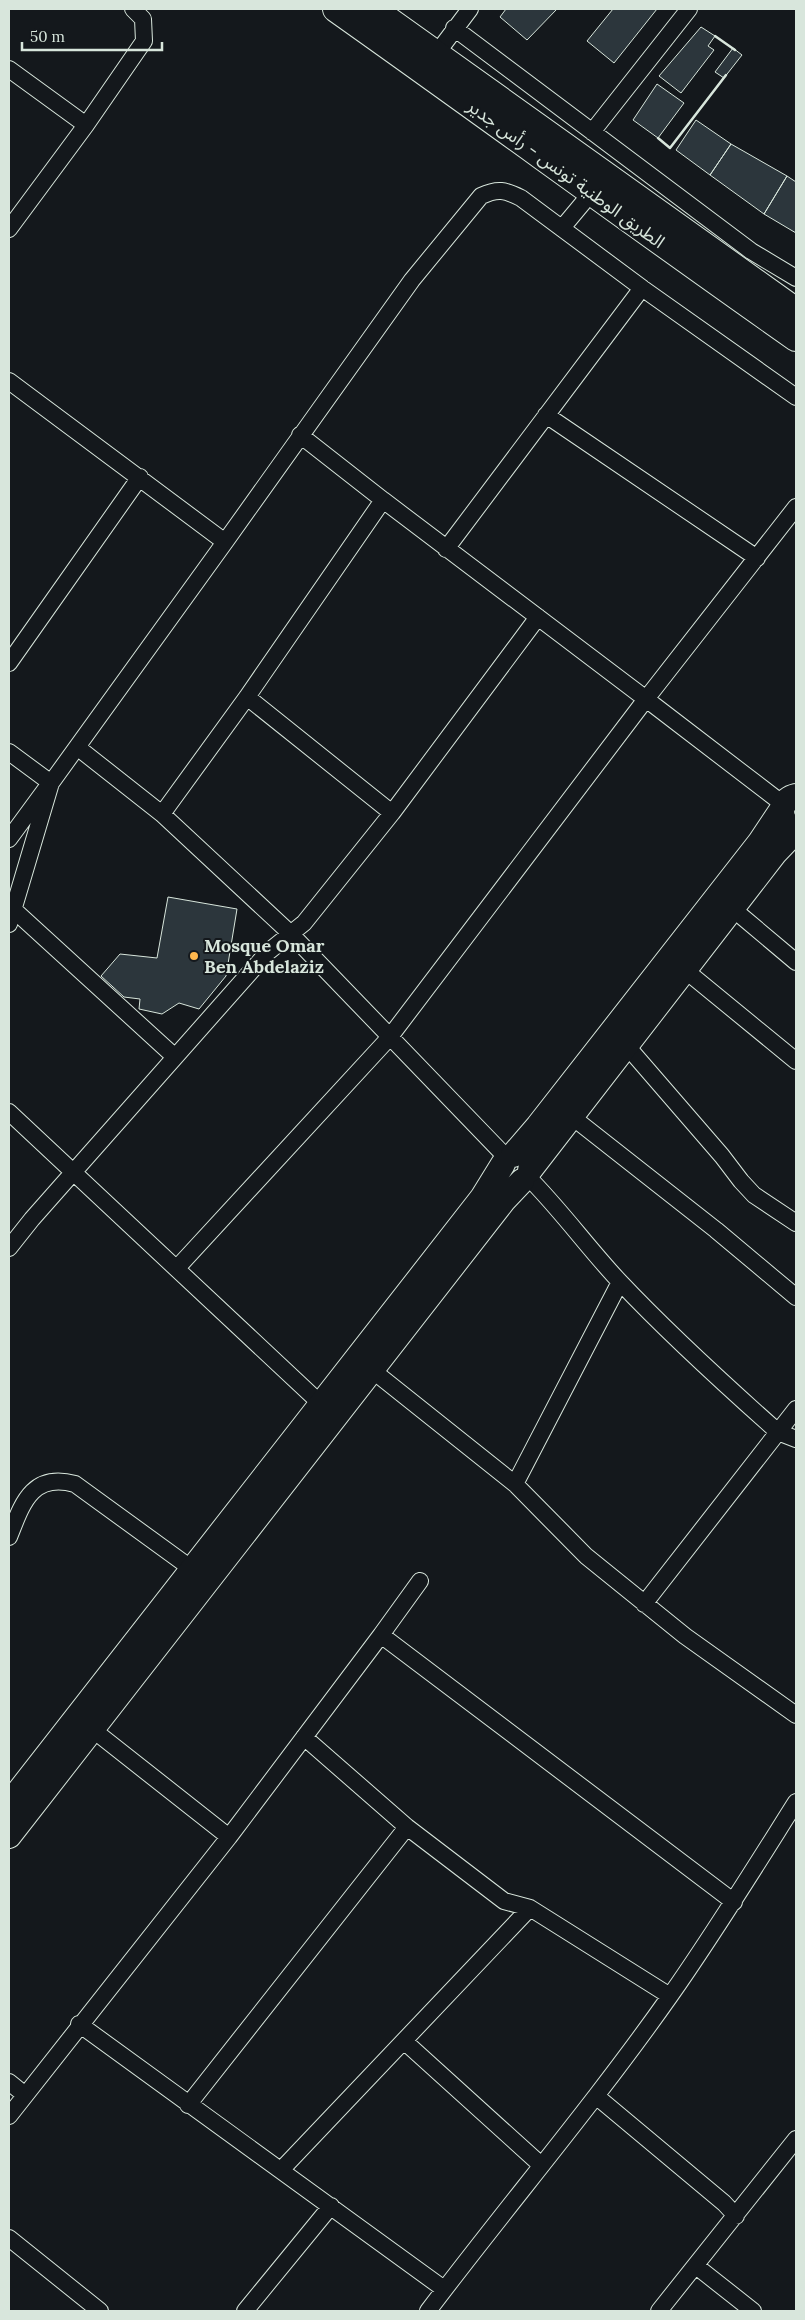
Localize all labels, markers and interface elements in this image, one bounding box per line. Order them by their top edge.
scale bar [22,20,162,52]
text: 50 m [30,27,65,46]
street label: الطريق الوطنية تونس - رأس جدير [462,94,669,253]
place label: Mosque Omar Ben Abdelaziz [204,934,325,978]
marker: Mosque Omar Ben Abdelaziz [188,950,200,962]

